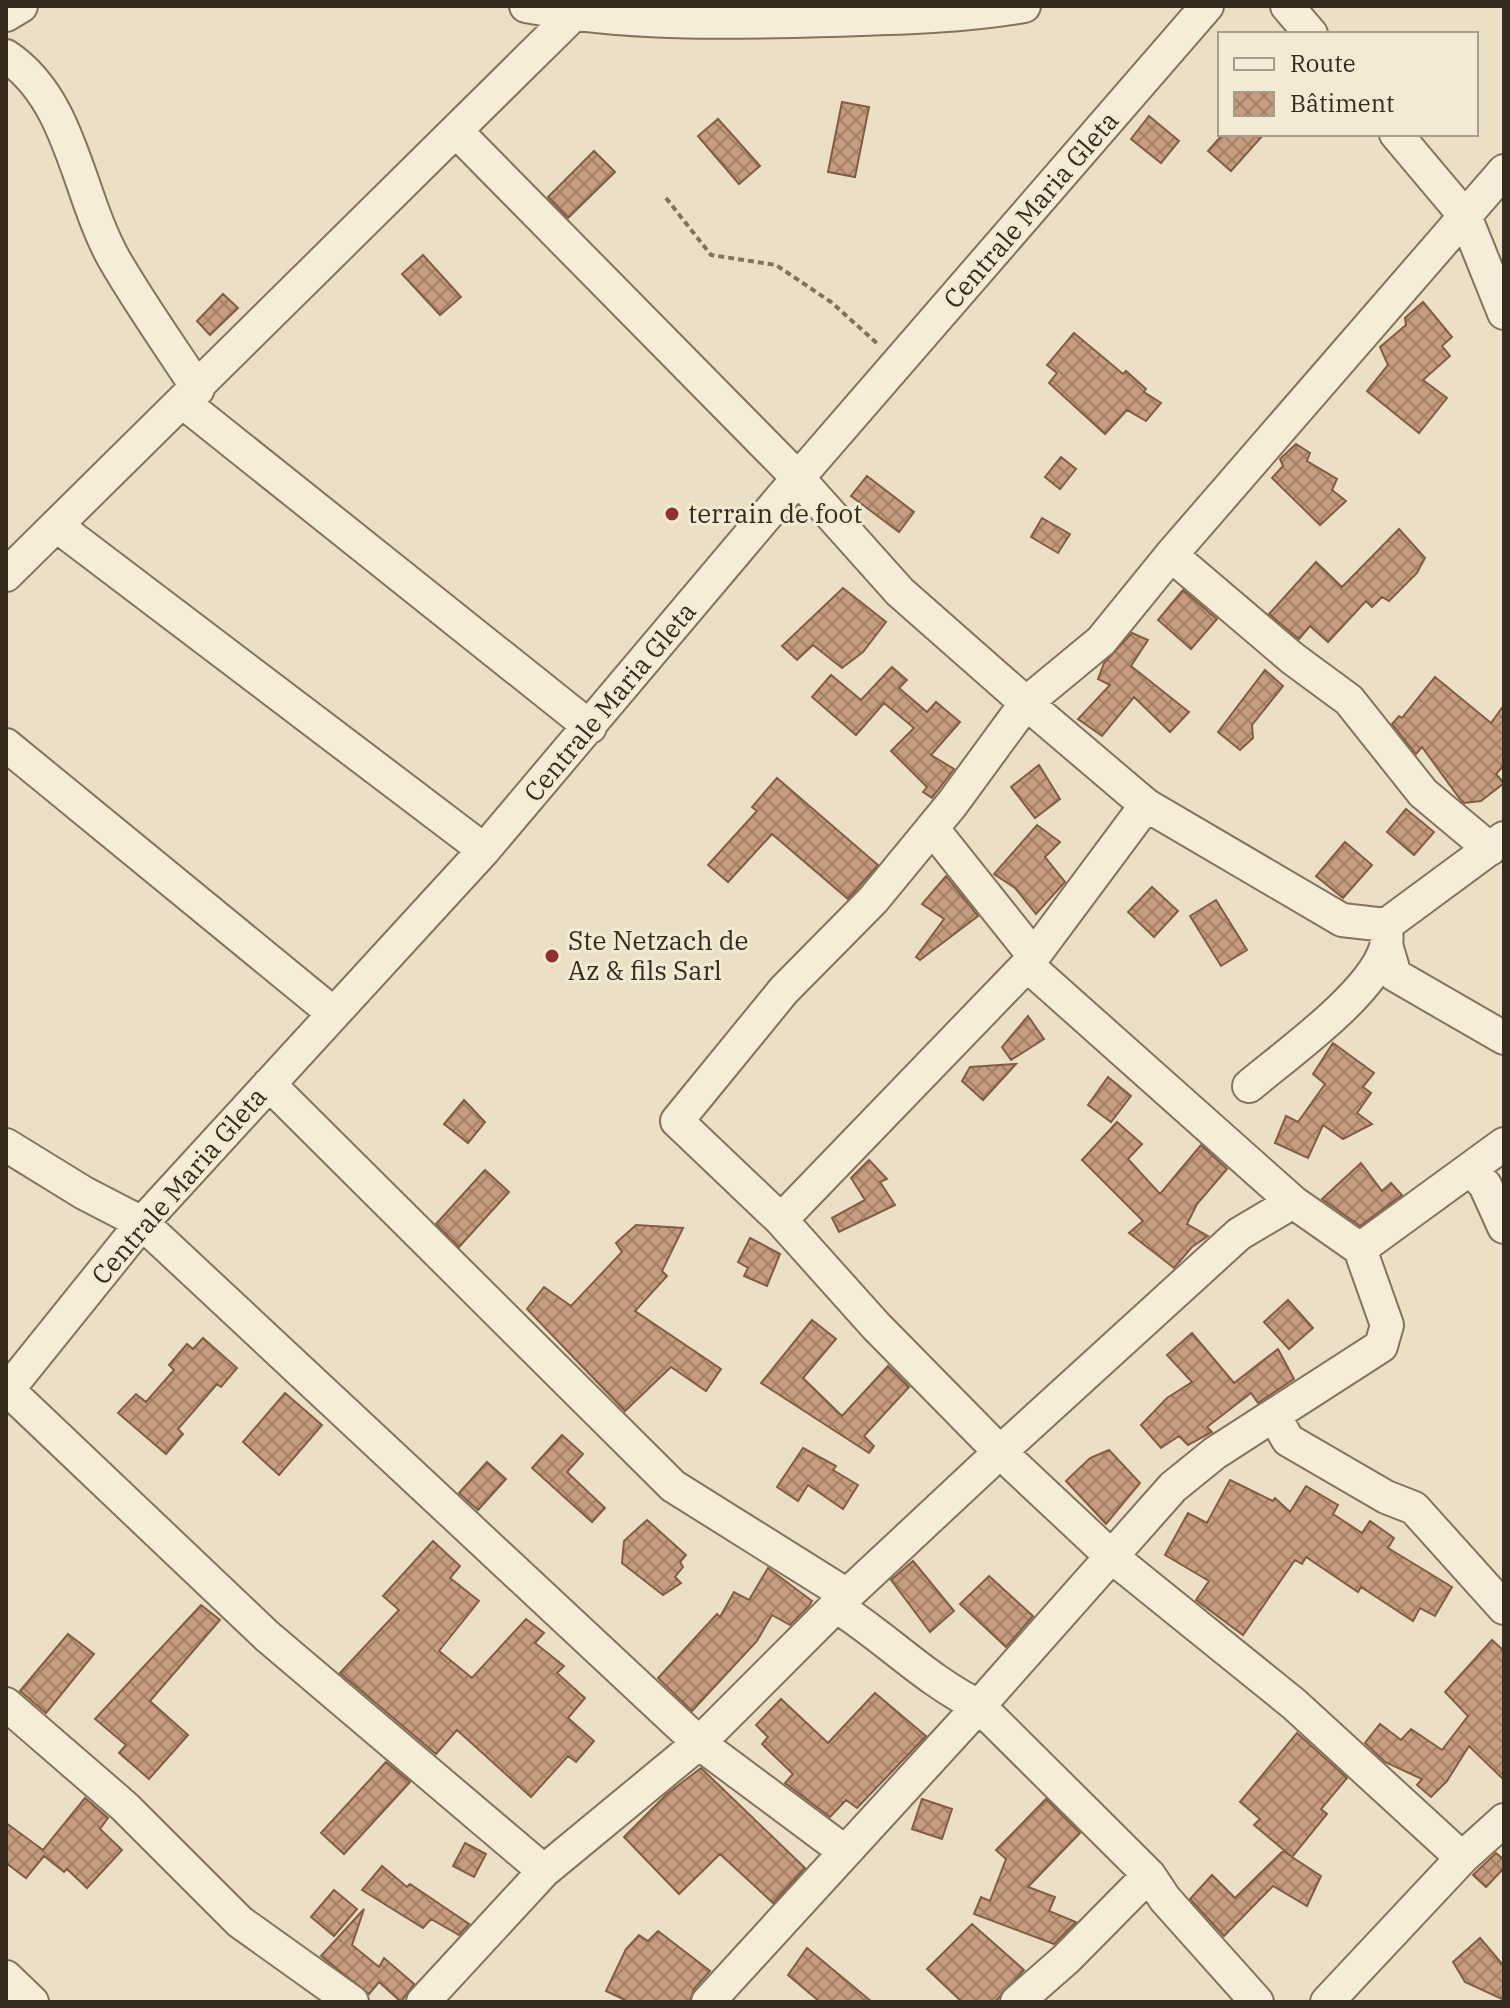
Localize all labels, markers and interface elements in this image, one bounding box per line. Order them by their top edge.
legend [1218,32,1478,136]
text: Route [1290,47,1356,79]
text: Bâtiment [1290,87,1395,119]
street label: Centrale Maria Gleta [935,104,1125,315]
place label: terrain de foot [688,496,862,530]
marker: terrain de foot [663,505,681,523]
street label: Centrale Maria Gleta [516,594,703,808]
place label: Ste Netzach de Az & fils Sarl [568,923,748,987]
marker: Ste Netzach de Az & fils Sarl [543,947,561,965]
street label: Centrale Maria Gleta [83,1080,273,1291]

